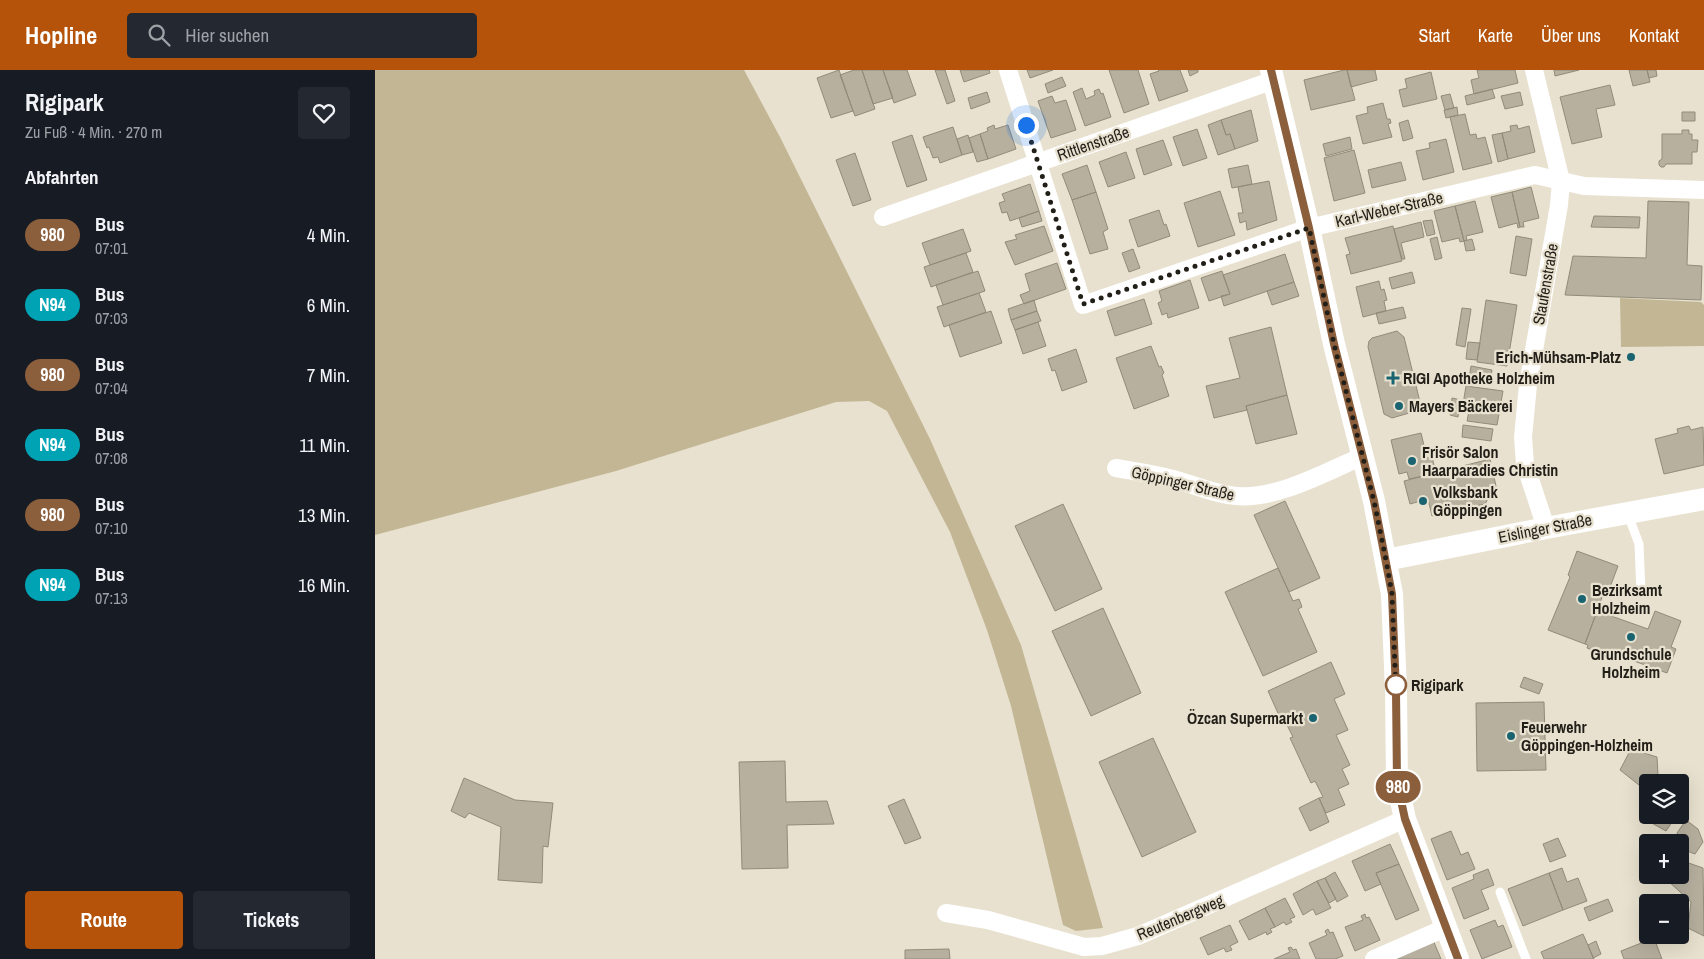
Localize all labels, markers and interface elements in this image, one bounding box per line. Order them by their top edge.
search box [127,13,477,58]
text: Hopline [25,19,97,51]
icon: search [145,21,173,49]
text: Hier suchen [185,22,269,48]
text: Start [1419,23,1450,48]
text: Karte [1478,23,1513,48]
text: Über uns [1541,23,1601,48]
text: Kontakt [1629,23,1679,48]
text: Rigipark [25,86,104,118]
button: heart [298,87,350,139]
your location [1014,113,1039,138]
street label: Rittlenstraße [1054,120,1132,166]
text: Zu Fuß · 4 Min. · 270 m [25,121,162,143]
text: Abfahrten [25,164,99,190]
street label: Karl-Weber-Straße [1333,186,1445,232]
text: Bus [95,211,124,237]
text: 980 [40,222,65,247]
text: 4 Min. [307,222,350,248]
text: 07:01 [95,237,128,259]
street label: Staufenstraße [1527,242,1563,326]
text: Bus [95,281,124,307]
text: N94 [39,292,66,317]
text: 6 Min. [307,292,350,318]
text: 07:03 [95,307,128,329]
place label: Erich-Mühsam-Platz [1496,346,1621,368]
text: Bus [95,351,124,377]
marker: Erich-Mühsam-Platz [1625,351,1637,363]
text: 980 [40,362,65,387]
text: 7 Min. [307,362,350,388]
place label: RIGI Apotheke Holzheim [1403,367,1555,389]
marker: RIGI Apotheke Holzheim [1387,372,1399,384]
text: 07:04 [95,377,128,399]
place label: Mayers Bäckerei [1409,395,1513,417]
marker: Mayers Bäckerei [1393,400,1405,412]
text: Bus [95,421,124,447]
text: N94 [39,432,66,457]
text: 11 Min. [299,432,350,458]
place label: Frisör Salon Haarparadies Christin [1422,441,1558,481]
text: 07:08 [95,447,128,469]
marker: Frisör Salon Haarparadies Christin [1406,455,1418,467]
street label: Göppinger Straße [1129,460,1237,506]
place label: Volksbank Göppingen [1433,481,1502,521]
text: Bus [95,491,124,517]
marker: Volksbank Göppingen [1417,495,1429,507]
text: 980 [40,502,65,527]
text: 13 Min. [298,502,350,528]
street label: Eislinger Straße [1496,508,1594,548]
text: 07:10 [95,517,128,539]
text: Bus [95,561,124,587]
text: N94 [39,572,66,597]
text: 16 Min. [298,572,350,598]
place label: Bezirksamt Holzheim [1592,579,1663,619]
text: 07:13 [95,587,128,609]
marker: Bezirksamt Holzheim [1576,593,1588,605]
marker: Grundschule Holzheim [1625,631,1637,643]
place label: Grundschule Holzheim [1591,643,1671,683]
marker: Rigipark [1385,674,1407,696]
place label: Rigipark [1411,674,1464,696]
place label: Özcan Supermarkt [1187,707,1304,729]
marker: Özcan Supermarkt [1307,712,1319,724]
place label: Feuerwehr Göppingen-Holzheim [1521,716,1653,756]
marker: Feuerwehr Göppingen-Holzheim [1505,730,1517,742]
line badge: 980 [1369,771,1427,803]
text: 980 [1386,774,1410,799]
map controls [1639,774,1689,944]
button: layers [1639,774,1689,824]
button: + [1639,834,1689,884]
street label: Reutenbergweg [1133,889,1228,945]
button: Route [25,891,183,949]
button: Tickets [193,891,350,949]
button: − [1639,894,1689,944]

